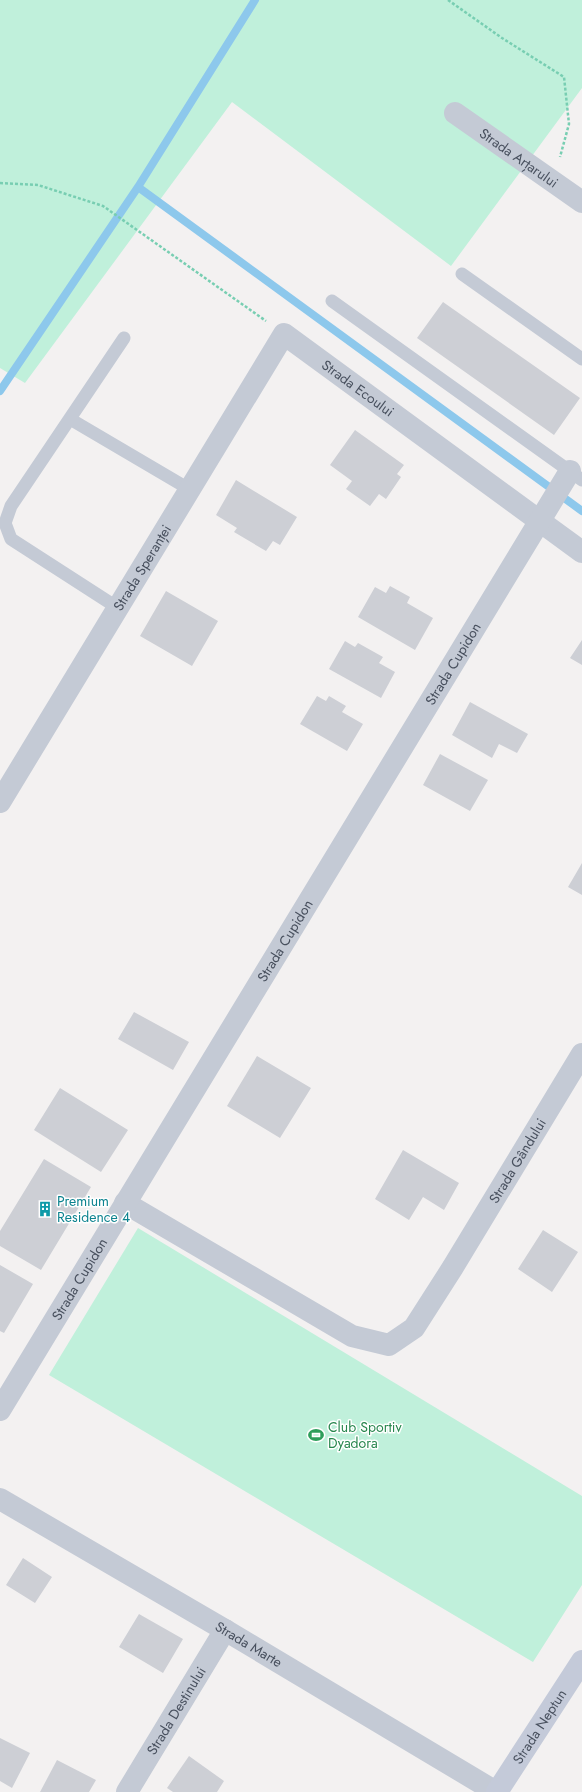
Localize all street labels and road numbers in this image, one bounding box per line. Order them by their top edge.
street label: Strada Arțarului [475,123,562,192]
street label: Strada Ecoului [318,355,398,421]
street label: Strada Speranței [108,521,176,615]
street label: Strada Cupidon [420,619,486,709]
street label: Strada Cupidon [252,896,318,986]
street label: Strada Gândului [484,1114,551,1207]
street label: Strada Cupidon [47,1234,112,1324]
street label: Strada Marte [211,1616,286,1672]
street label: Strada Destinului [142,1663,211,1759]
street label: Strada Neptun [508,1685,571,1768]

